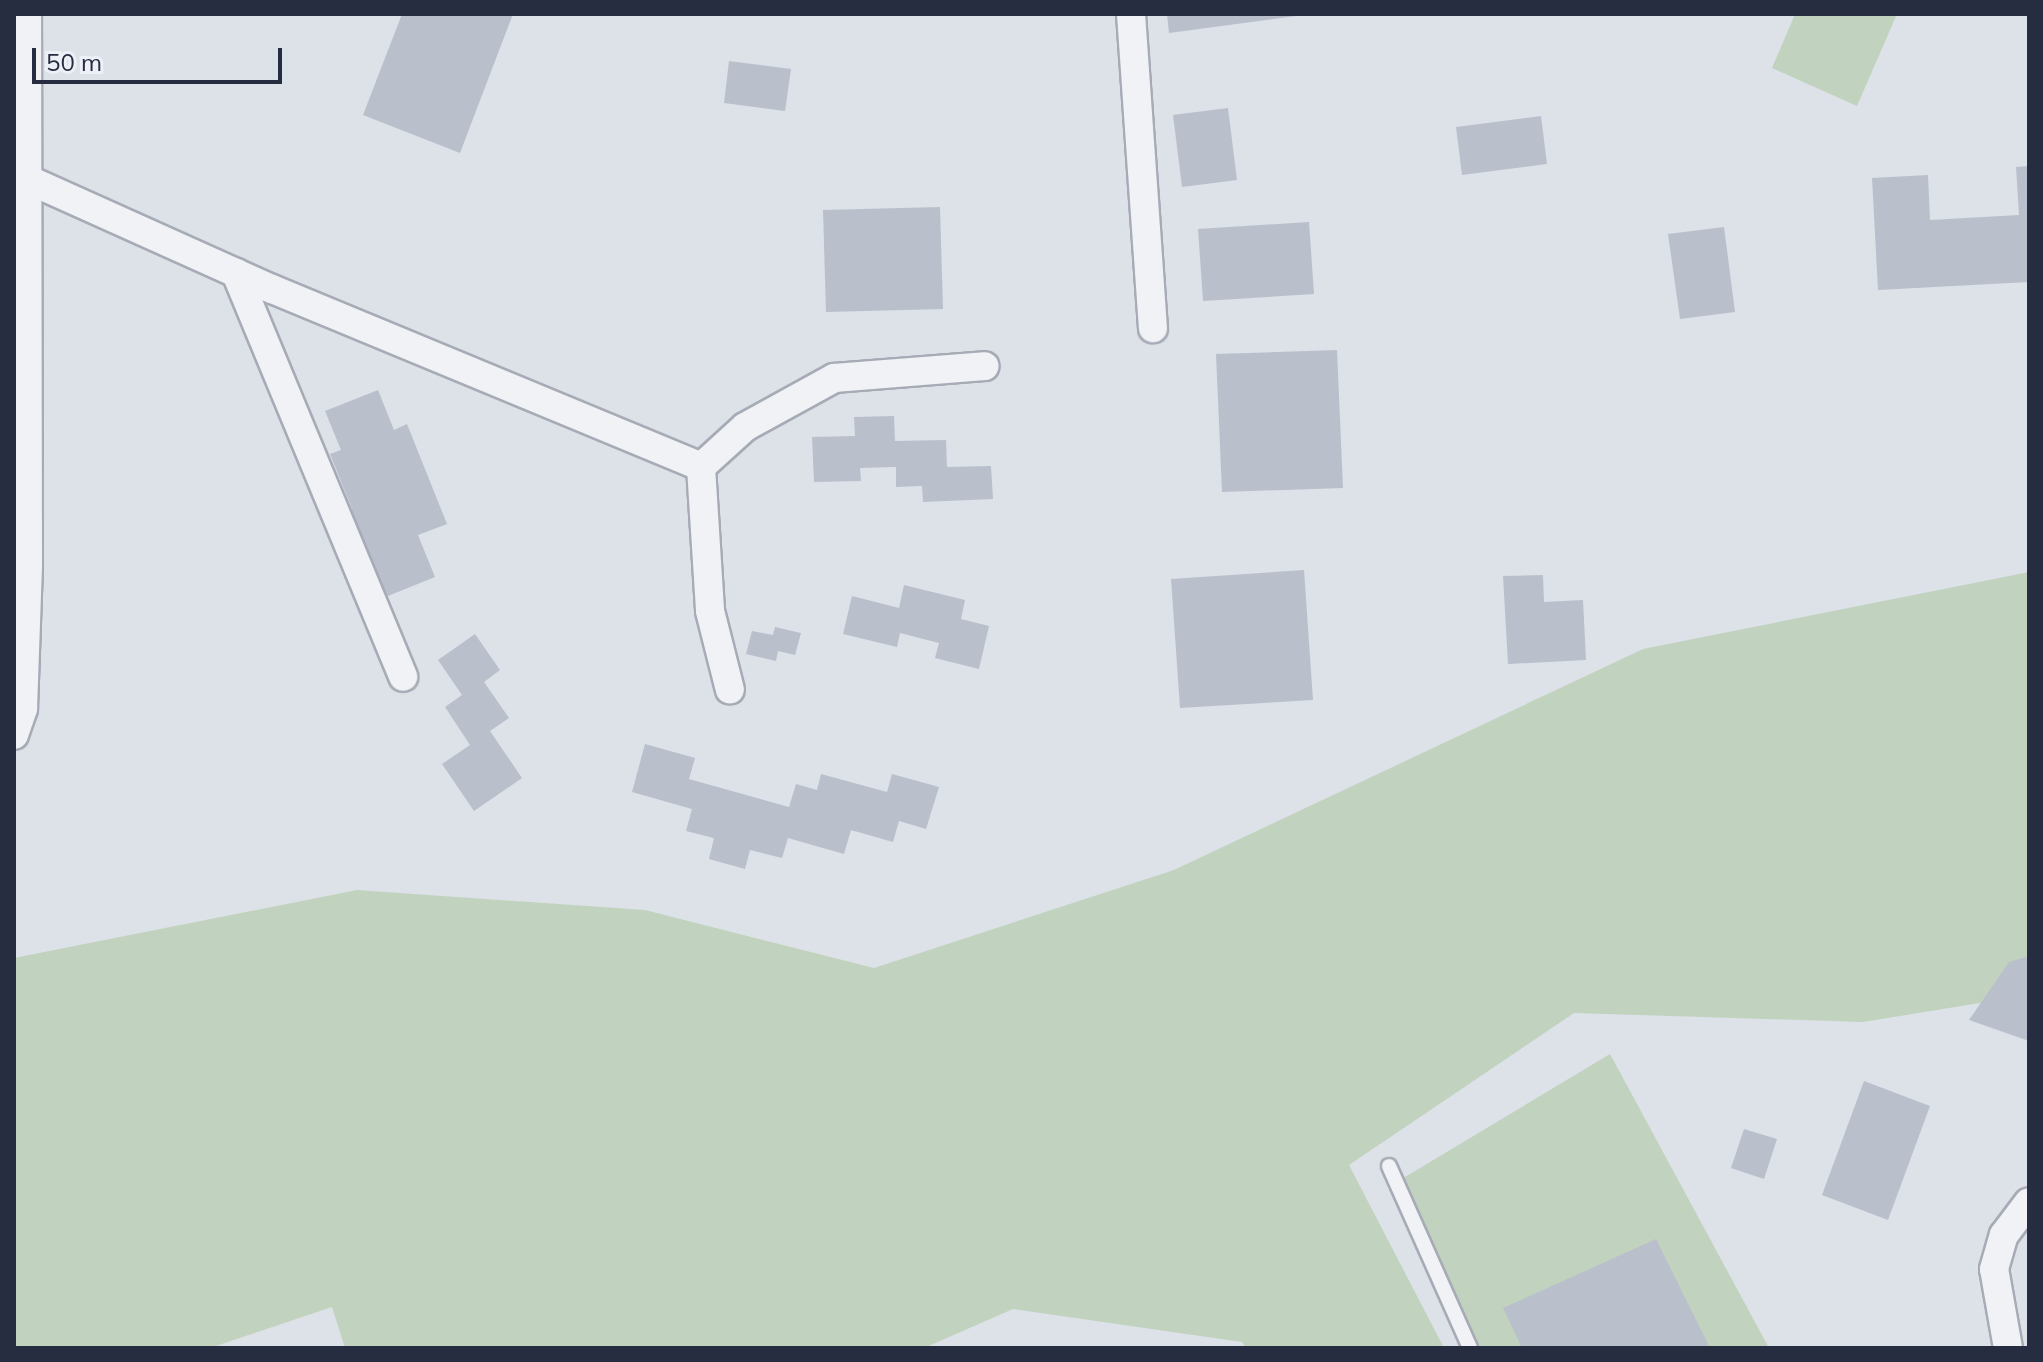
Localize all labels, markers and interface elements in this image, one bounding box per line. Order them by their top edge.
scale bar [36,32,286,82]
text: 50 m [46,47,102,77]

